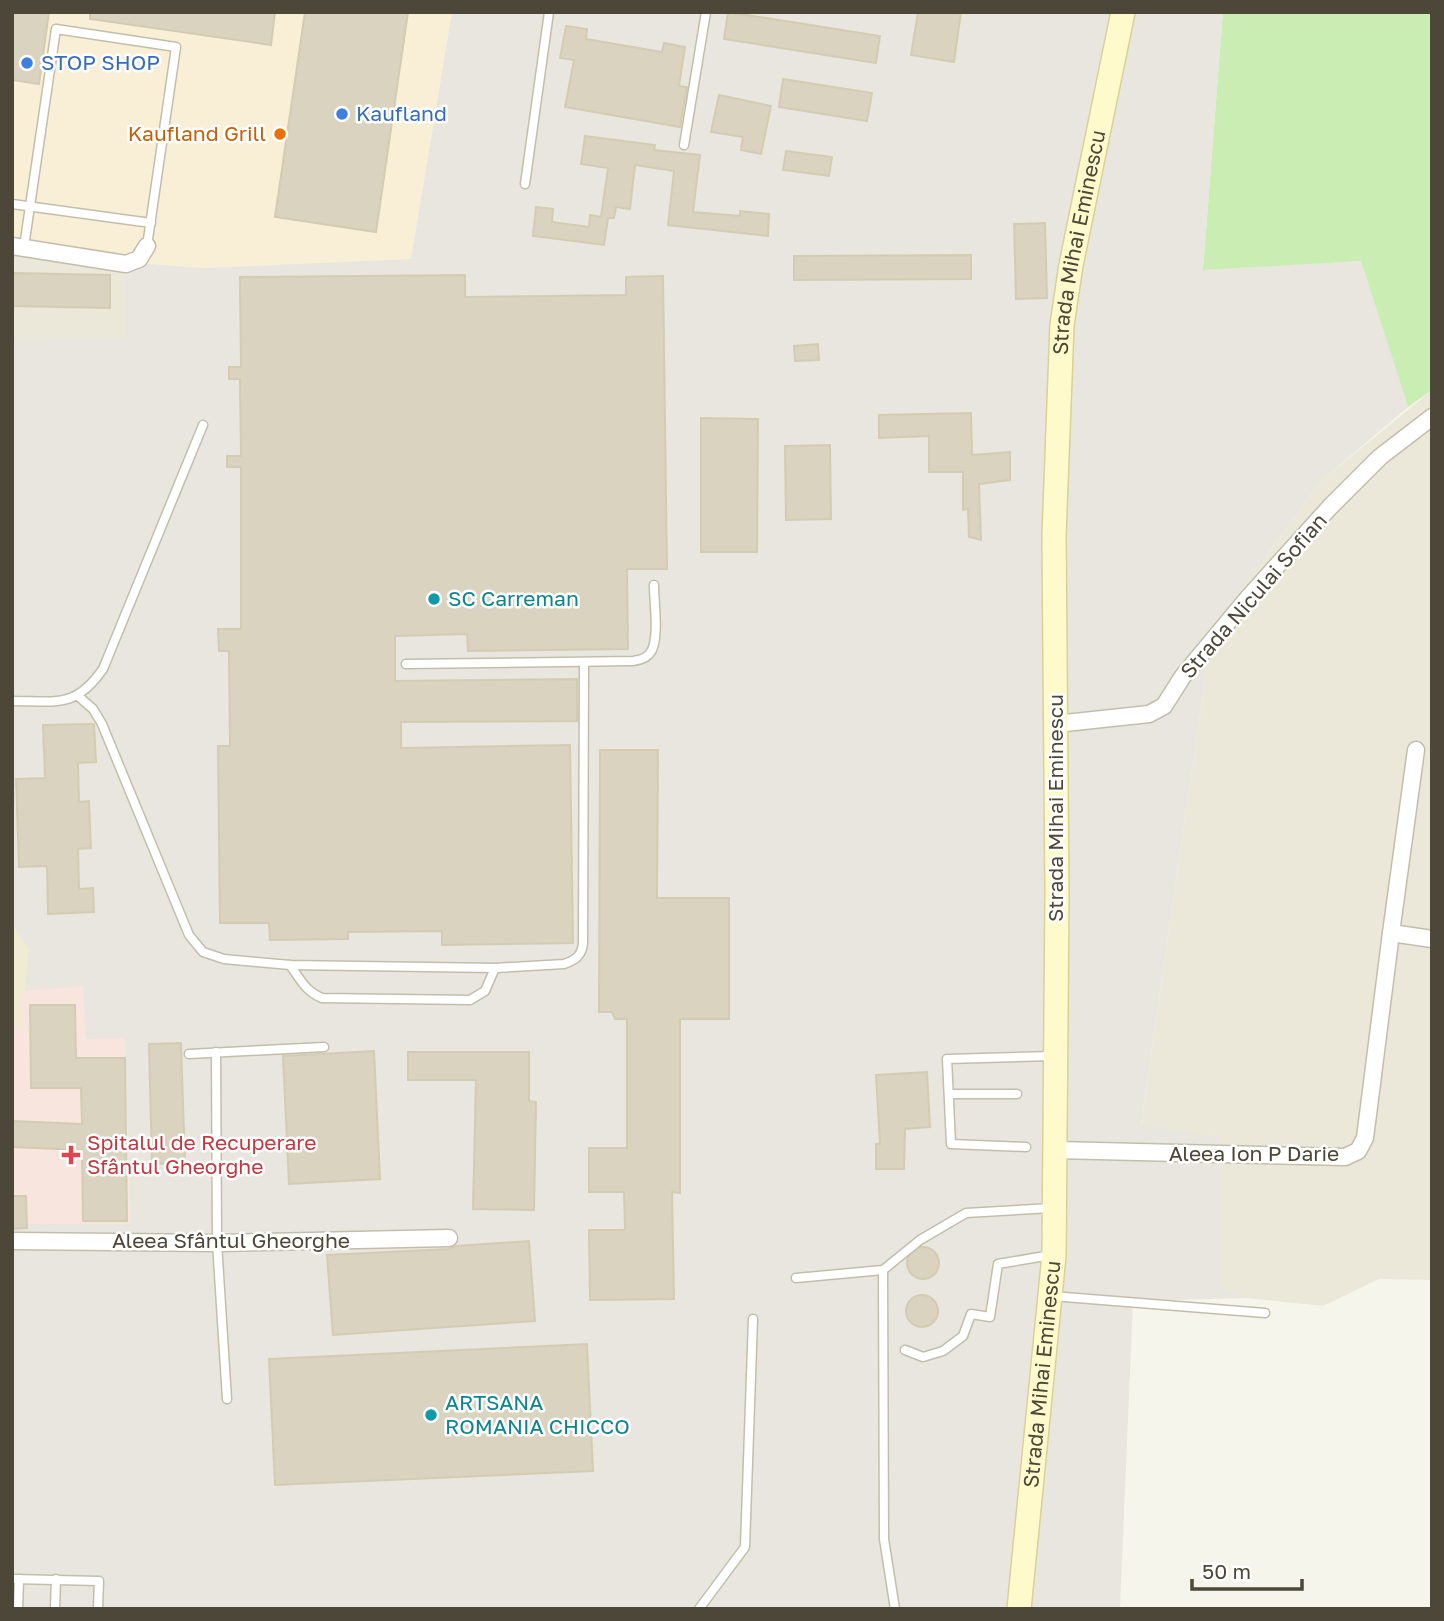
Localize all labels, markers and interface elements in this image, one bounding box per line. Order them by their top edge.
place label: STOP SHOP [41,49,160,75]
marker: STOP SHOP [19,55,35,71]
place label: Kaufland [356,100,447,126]
marker: Kaufland [334,106,350,122]
place label: Kaufland Grill [128,120,266,146]
marker: Kaufland Grill [272,126,288,142]
street label: Strada Mihai Eminescu [1047,127,1110,355]
street label: Strada Niculai Sofian [1174,507,1332,683]
place label: SC Carreman [448,585,579,611]
marker: SC Carreman [426,591,442,607]
street label: Strada Mihai Eminescu [1042,694,1068,922]
place label: Spitalul de Recuperare Sfântul Gheorghe [87,1129,317,1179]
street label: Aleea Ion P Darie [1169,1140,1339,1166]
marker: Spitalul de Recuperare Sfântul Gheorghe [61,1145,81,1165]
street label: Aleea Sfântul Gheorghe [112,1227,350,1253]
street label: Strada Mihai Eminescu [1017,1259,1065,1489]
place label: ARTSANA ROMANIA CHICCO [445,1389,630,1439]
marker: ARTSANA ROMANIA CHICCO [423,1407,439,1423]
scale bar [1192,1548,1302,1592]
text: 50 m [1202,1558,1251,1584]

